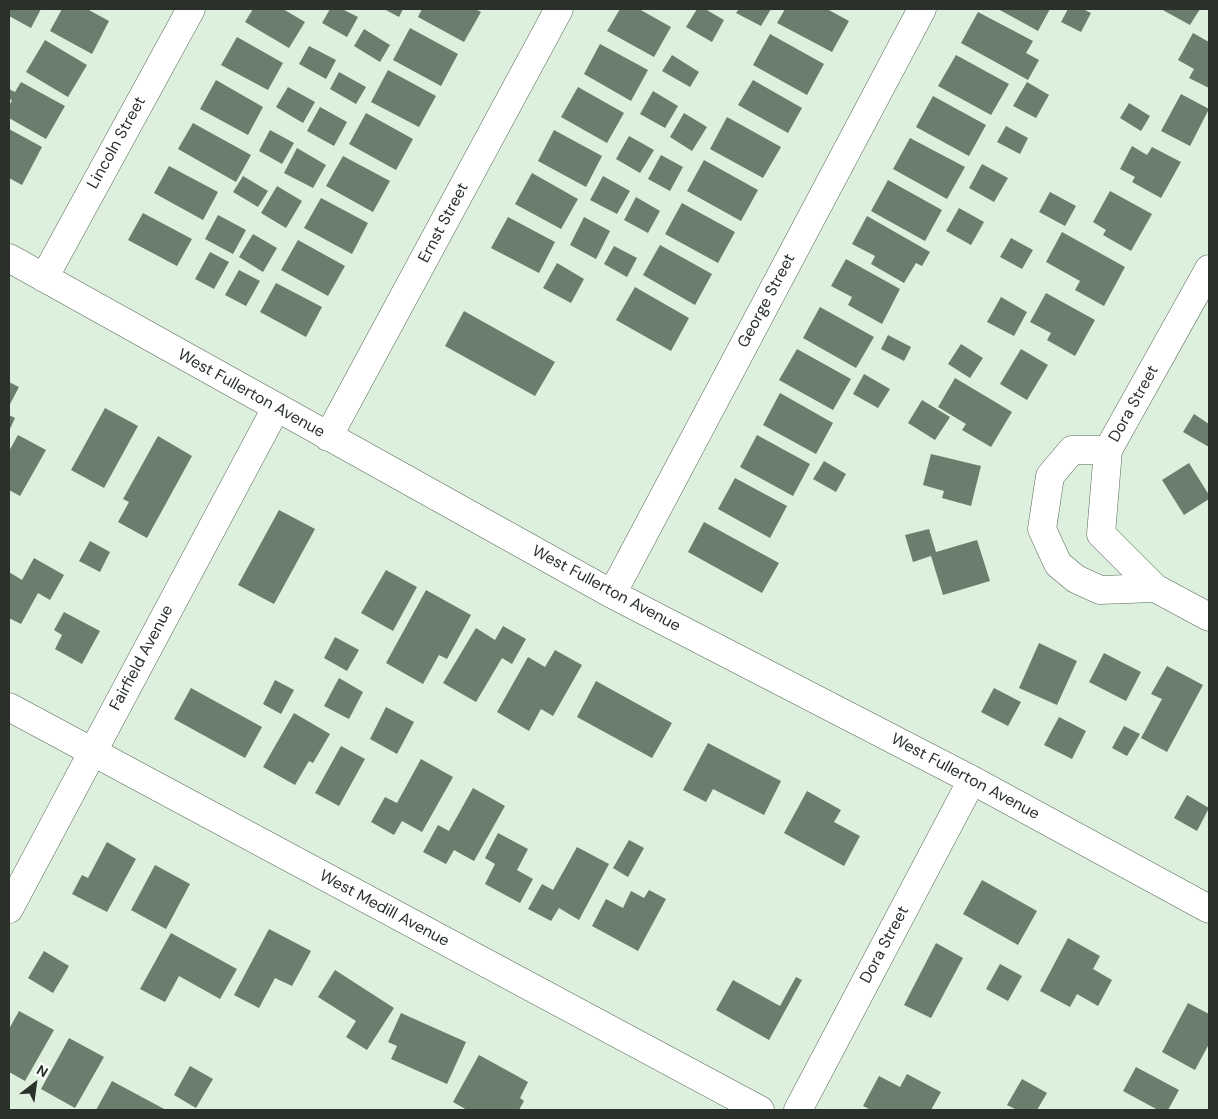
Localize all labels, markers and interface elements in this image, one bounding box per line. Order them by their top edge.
street label: Lincoln Street [84,94,150,192]
street label: Ernst Street [415,180,473,266]
street label: George Street [734,251,800,351]
street label: West Fullerton Avenue [174,346,328,442]
street label: Dora Street [1105,362,1163,446]
street label: West Fullerton Avenue [529,542,683,636]
street label: Fairfield Avenue [106,602,178,714]
street label: West Fullerton Avenue [888,730,1042,824]
street label: West Medill Avenue [316,867,452,951]
street label: Dora Street [857,903,913,987]
north arrow [10,1059,60,1109]
text: N [34,1061,51,1081]

